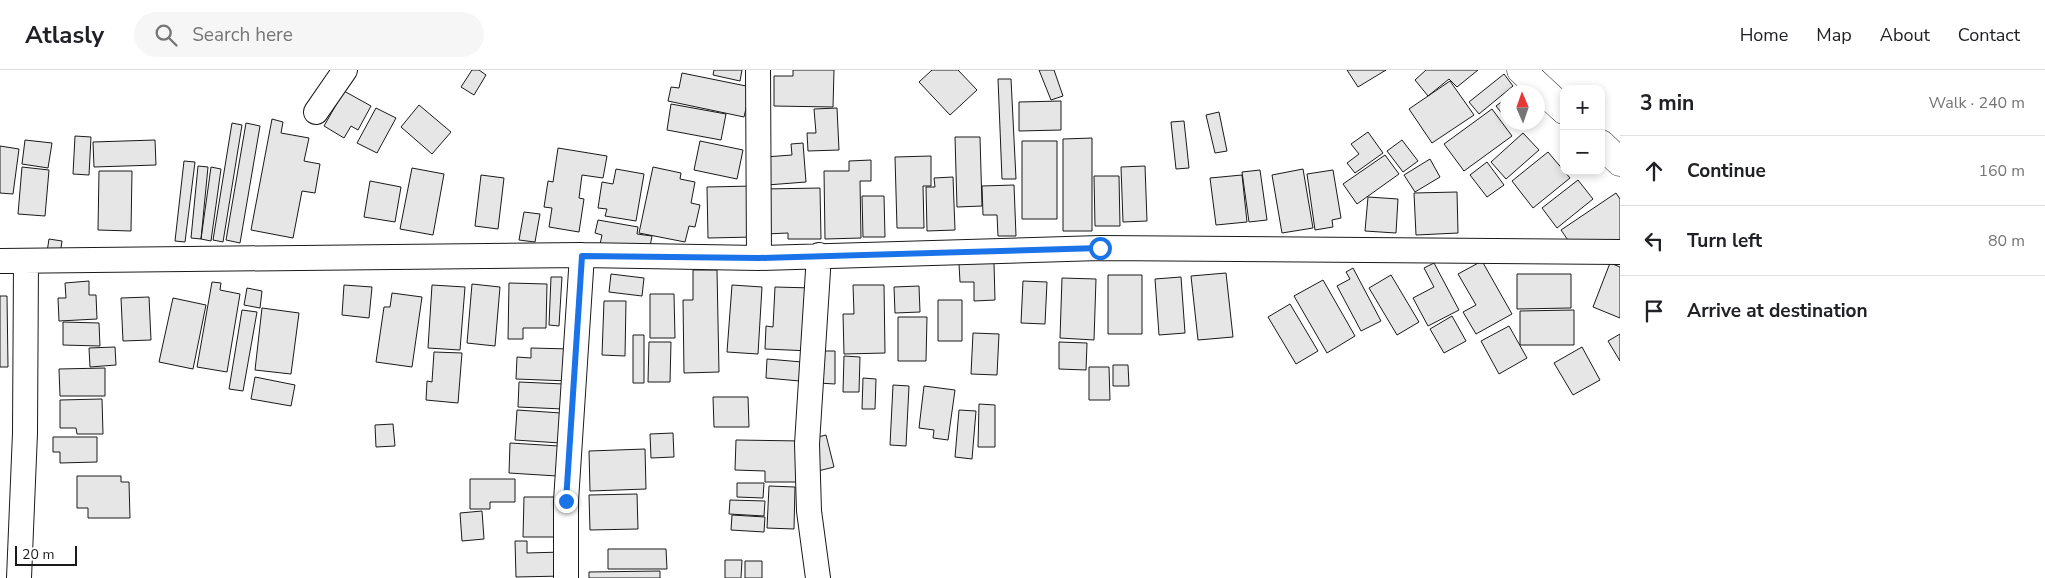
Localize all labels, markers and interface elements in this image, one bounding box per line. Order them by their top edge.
search box [134,12,484,57]
text: Atlasly [25,19,104,51]
icon: search [152,21,180,49]
text: Search here [192,22,293,48]
text: Home [1740,23,1788,47]
text: Map [1816,23,1852,47]
text: About [1880,23,1930,47]
text: Contact [1958,23,2020,47]
north arrow [1500,85,1545,130]
map controls [1560,85,1605,175]
button: + [1560,85,1605,130]
text: 3 min [1640,89,1694,117]
text: Walk · 240 m [1929,92,2025,114]
button: − [1560,130,1605,175]
icon: ahead [1640,157,1668,185]
text: Continue [1687,158,1766,184]
text: 160 m [1978,160,2025,182]
icon: left [1640,227,1668,255]
text: Turn left [1687,228,1762,254]
text: 80 m [1988,230,2025,252]
route start [1089,237,1112,260]
icon: arrive [1640,297,1668,325]
text: Arrive at destination [1687,298,1868,324]
route end [555,490,578,513]
scale bar [15,543,78,566]
text: 20 m [22,545,54,564]

